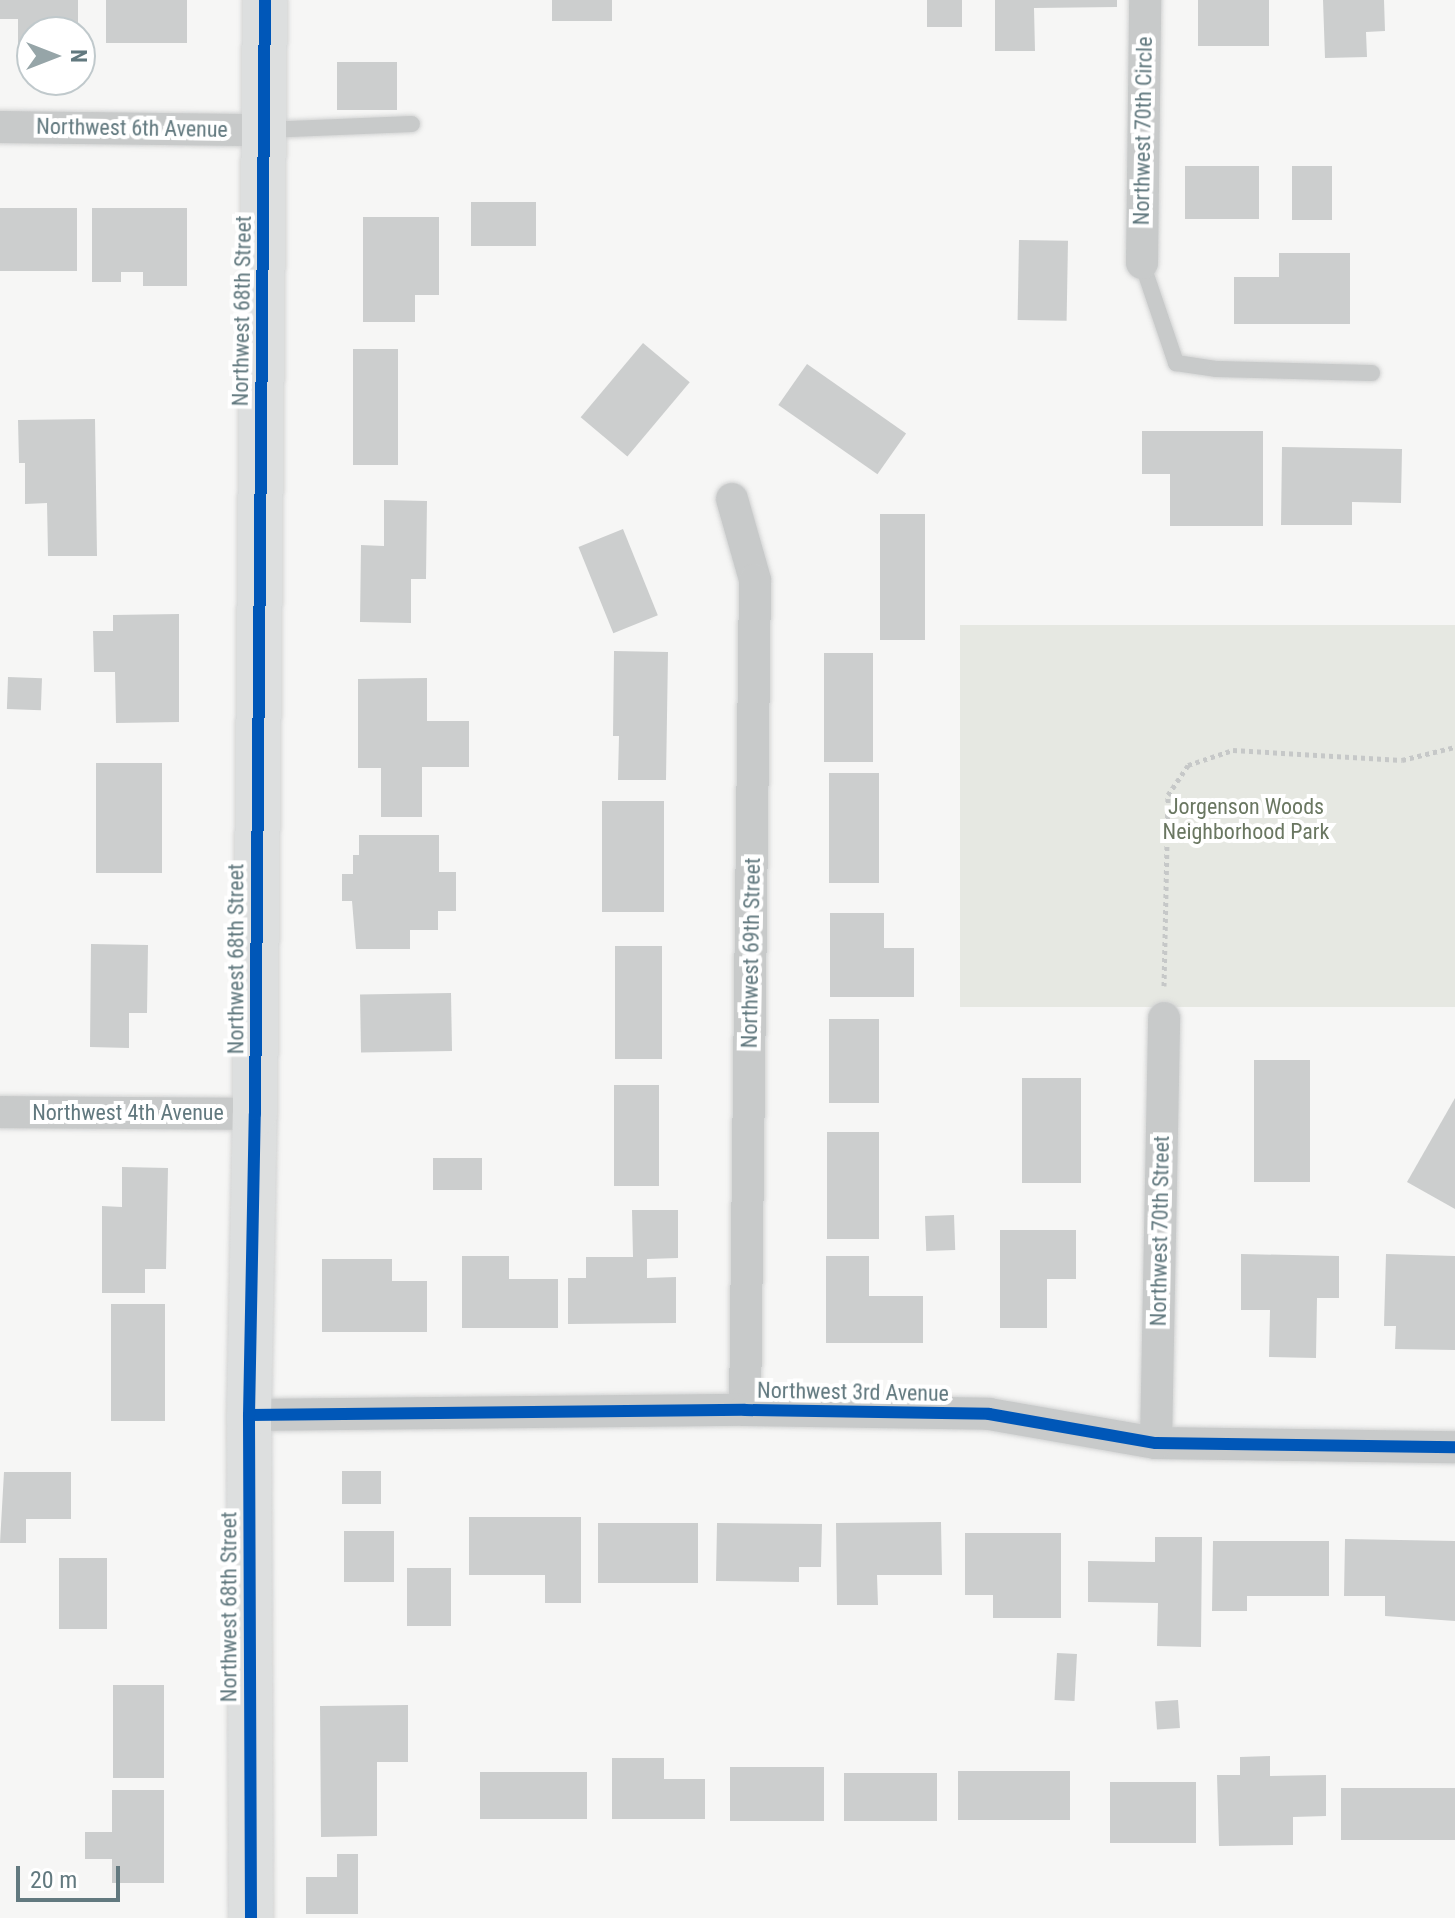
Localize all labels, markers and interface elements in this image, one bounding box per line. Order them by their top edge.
north arrow [16,16,96,96]
street label: Northwest 70th Circle [1128,36,1158,226]
text: N [66,49,91,63]
street label: Northwest 6th Avenue [36,113,228,143]
street label: Northwest 68th Street [227,215,257,407]
park label: Jorgenson Woods Neighborhood Park [1163,793,1329,844]
street label: Northwest 69th Street [736,857,766,1049]
street label: Northwest 68th Street [223,864,249,1054]
street label: Northwest 4th Avenue [32,1100,224,1126]
street label: Northwest 70th Street [1145,1135,1175,1327]
street label: Northwest 3rd Avenue [757,1377,949,1407]
street label: Northwest 68th Street [216,1512,242,1702]
scale bar [20,1850,124,1900]
text: 20 m [30,1866,77,1894]

